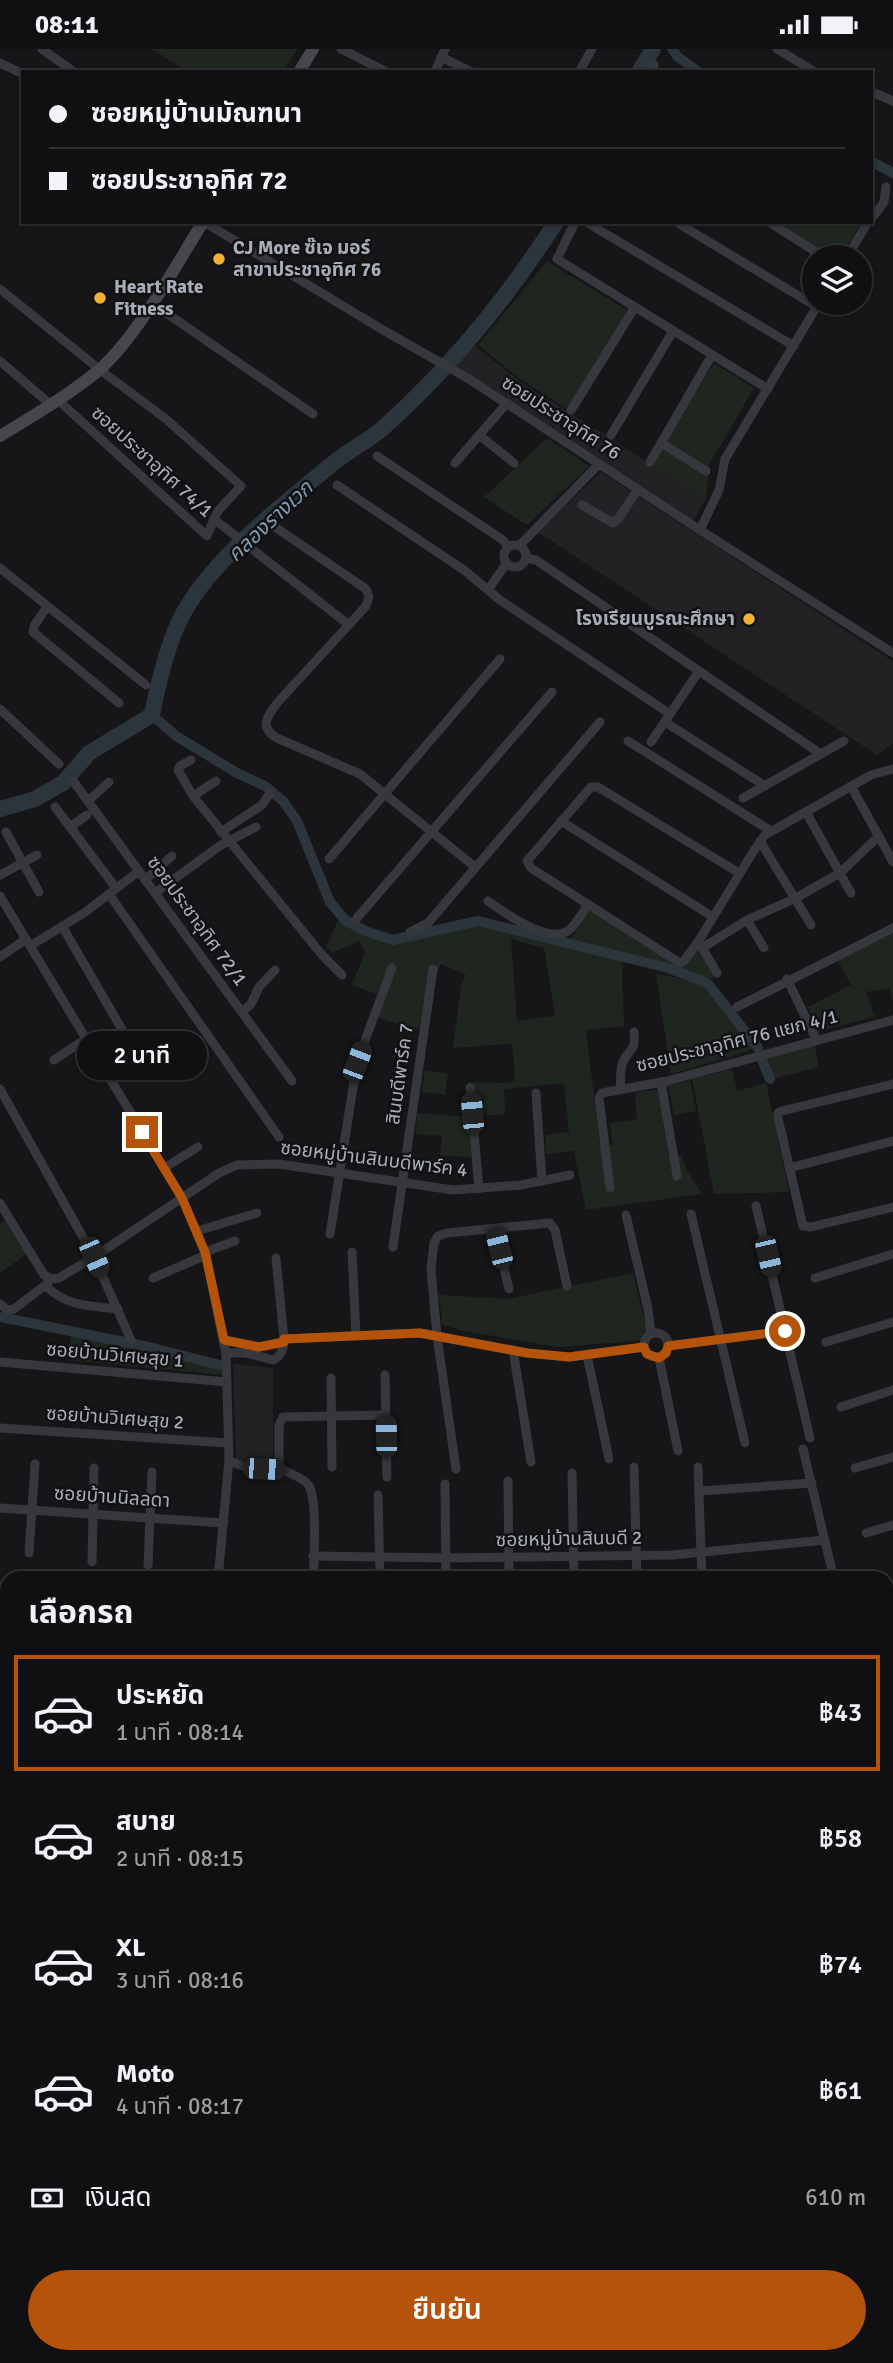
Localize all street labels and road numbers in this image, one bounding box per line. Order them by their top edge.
street label: ซอยประชาอุทิศ 76 [497,371,625,465]
street label: ซอยประชาอุทิศ 74/1 [86,401,218,523]
street label: ซอยประชาอุทิศ 72/1 [142,851,252,991]
street label: ซอยประชาอุทิศ 76 แยก 4/1 [634,1004,840,1078]
street label: สินบดีพาร์ค 7 [381,1022,419,1126]
street label: ซอยหมู่บ้านสินบดีพาร์ค 4 [279,1136,469,1182]
street label: ซอยบ้านวิเศษสุข 1 [45,1337,185,1373]
street label: ซอยบ้านวิเศษสุข 2 [45,1401,185,1435]
street label: ซอยบ้านนิลลดา [53,1481,171,1513]
street label: ซอยหมู่บ้านสินบดี 2 [496,1526,642,1552]

